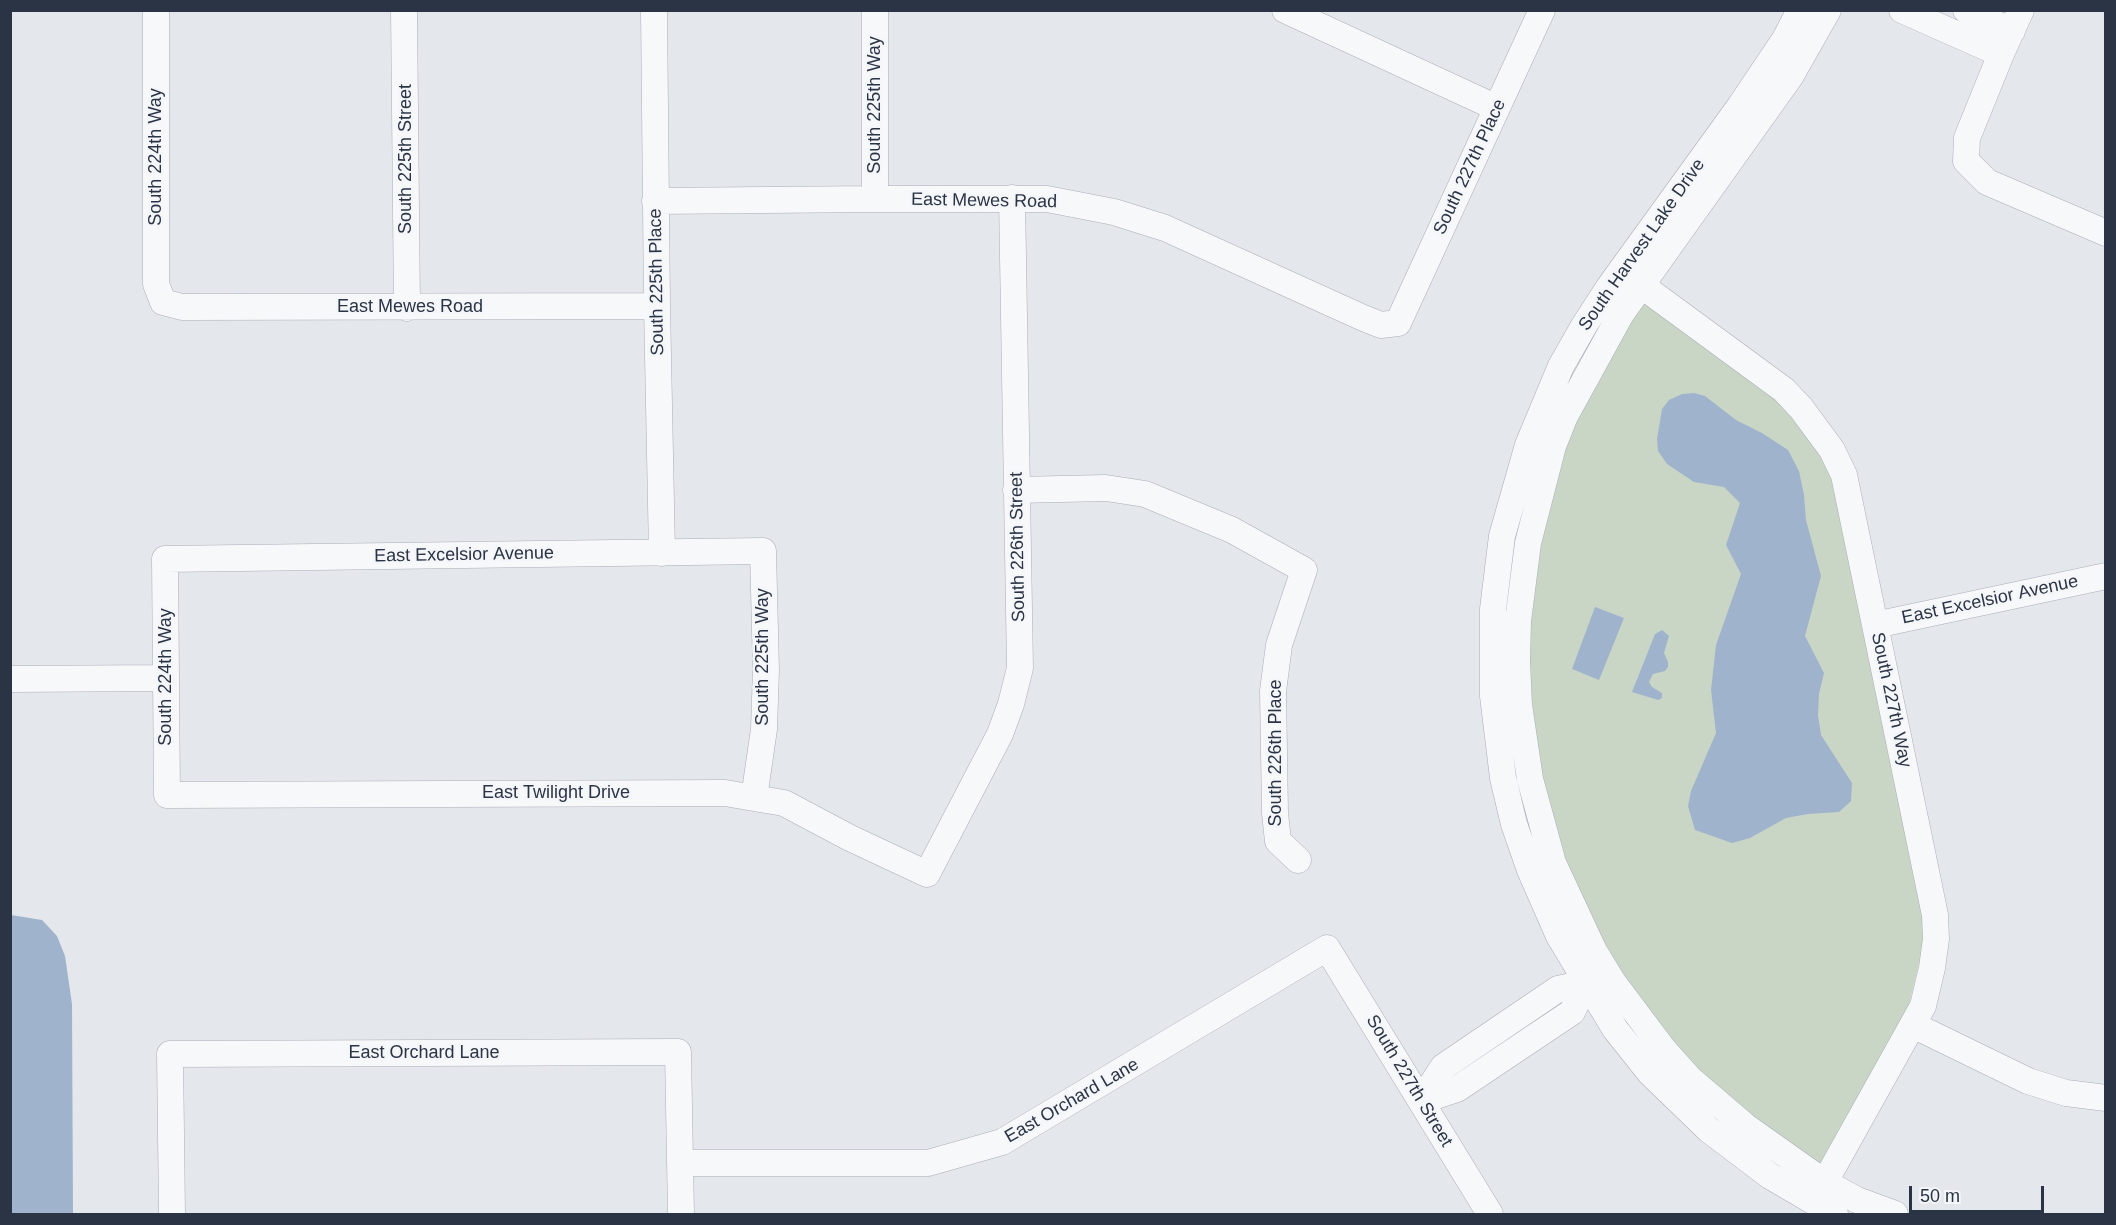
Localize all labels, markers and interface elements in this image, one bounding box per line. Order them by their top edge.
street label: South 225th Way [864,36,886,174]
street label: South 225th Street [395,84,417,234]
street label: South 224th Way [145,88,167,226]
street label: South 227th Place [1429,96,1511,238]
street label: South Harvest Lake Drive [1574,155,1710,335]
street label: East Mewes Road [911,189,1057,213]
street label: South 225th Place [645,208,669,356]
street label: East Mewes Road [337,296,483,318]
street label: South 226th Street [1006,472,1030,622]
street label: East Excelsior Avenue [374,543,554,567]
street label: East Excelsior Avenue [1900,571,2080,629]
street label: South 225th Way [752,588,774,726]
street label: South 224th Way [155,608,177,746]
street label: South 227th Way [1866,631,1916,769]
street label: South 226th Place [1265,679,1287,827]
street label: East Twilight Drive [482,782,630,804]
street label: South 227th Street [1361,1011,1457,1151]
street label: East Orchard Lane [348,1042,500,1064]
street label: East Orchard Lane [1001,1054,1143,1148]
scale bar [1912,1174,2047,1212]
text: 50 m [1920,1186,1960,1206]

